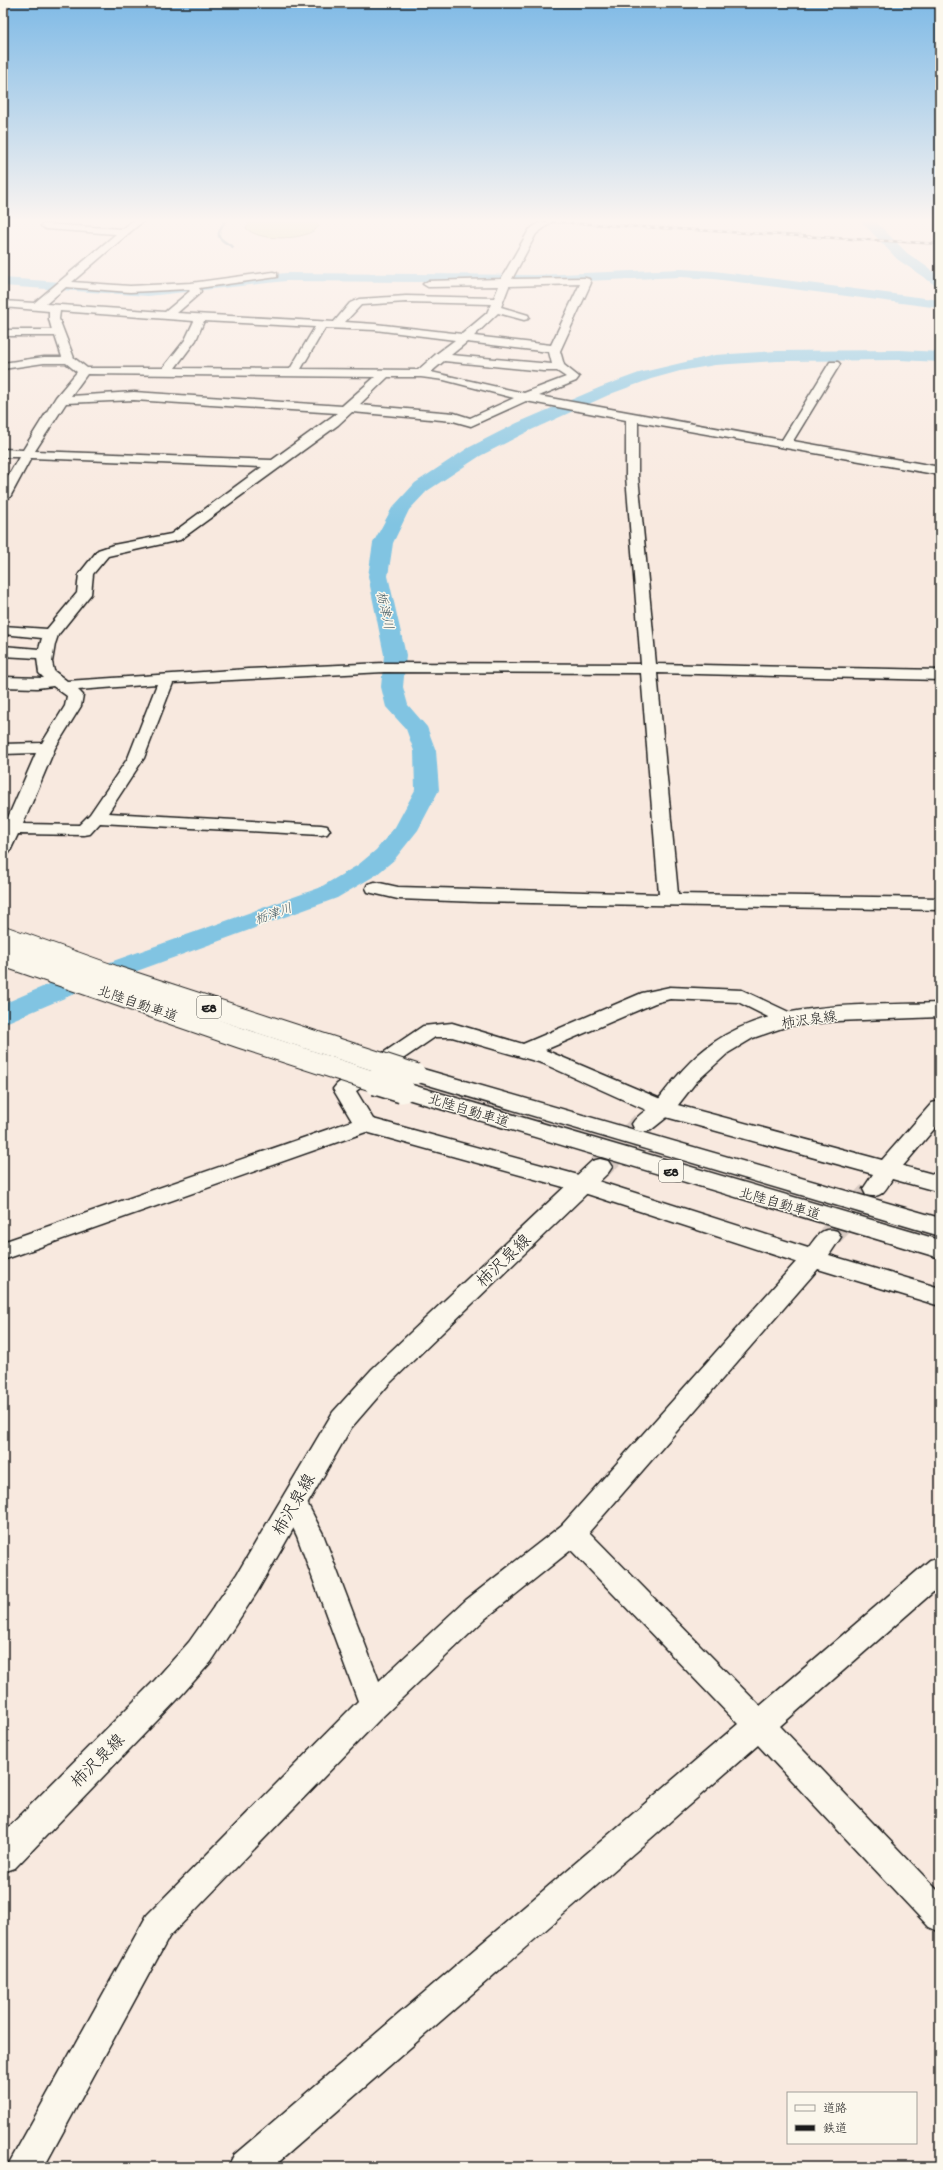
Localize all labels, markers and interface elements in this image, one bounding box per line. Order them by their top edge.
water label: 栃津川 [372,590,396,631]
water label: 栃津川 [253,901,295,929]
street label: 北陸自動車道 [95,984,180,1027]
road number: E8 [197,996,221,1018]
street label: 柿沢泉線 [780,1009,838,1034]
street label: 北陸自動車道 [426,1092,511,1133]
road number: E8 [659,1160,683,1182]
street label: 北陸自動車道 [737,1186,822,1225]
street label: 柿沢泉線 [473,1231,536,1293]
street label: 柿沢泉線 [269,1471,321,1540]
street label: 柿沢泉線 [67,1730,130,1793]
legend [787,2092,917,2144]
text: 道路 [823,2102,847,2117]
text: 鉄道 [823,2122,847,2137]

